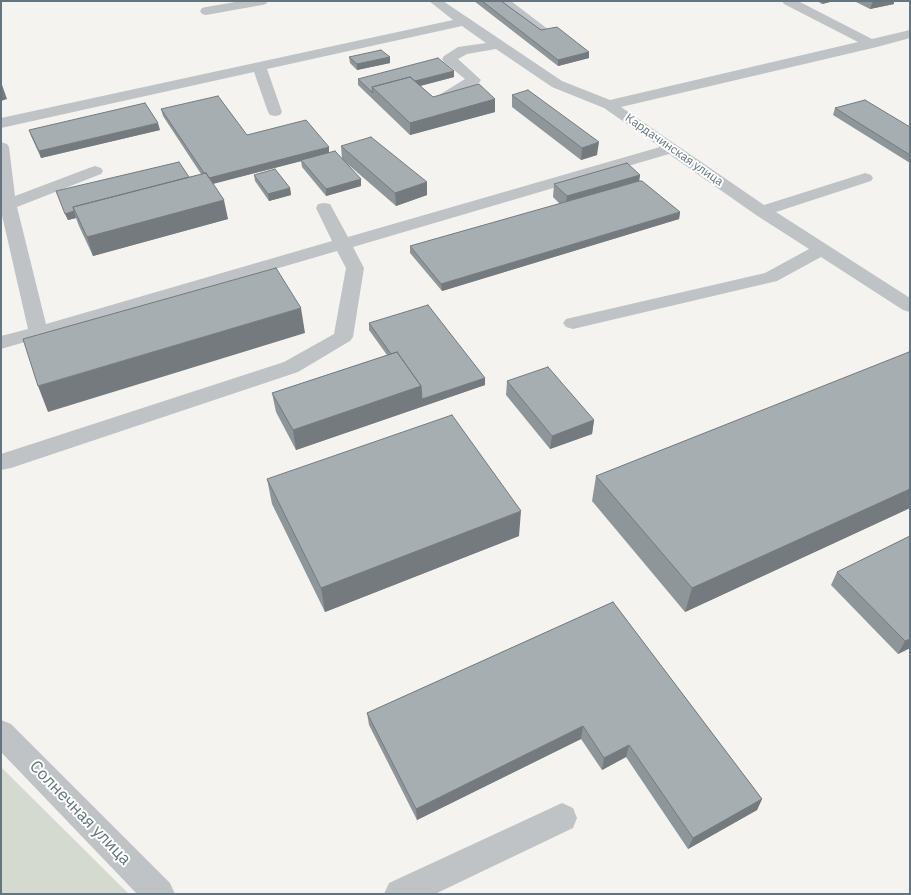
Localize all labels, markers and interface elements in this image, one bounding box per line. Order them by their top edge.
street label: Кардачинская улица [622,111,726,189]
street label: Солнечная улица [25,757,135,869]

